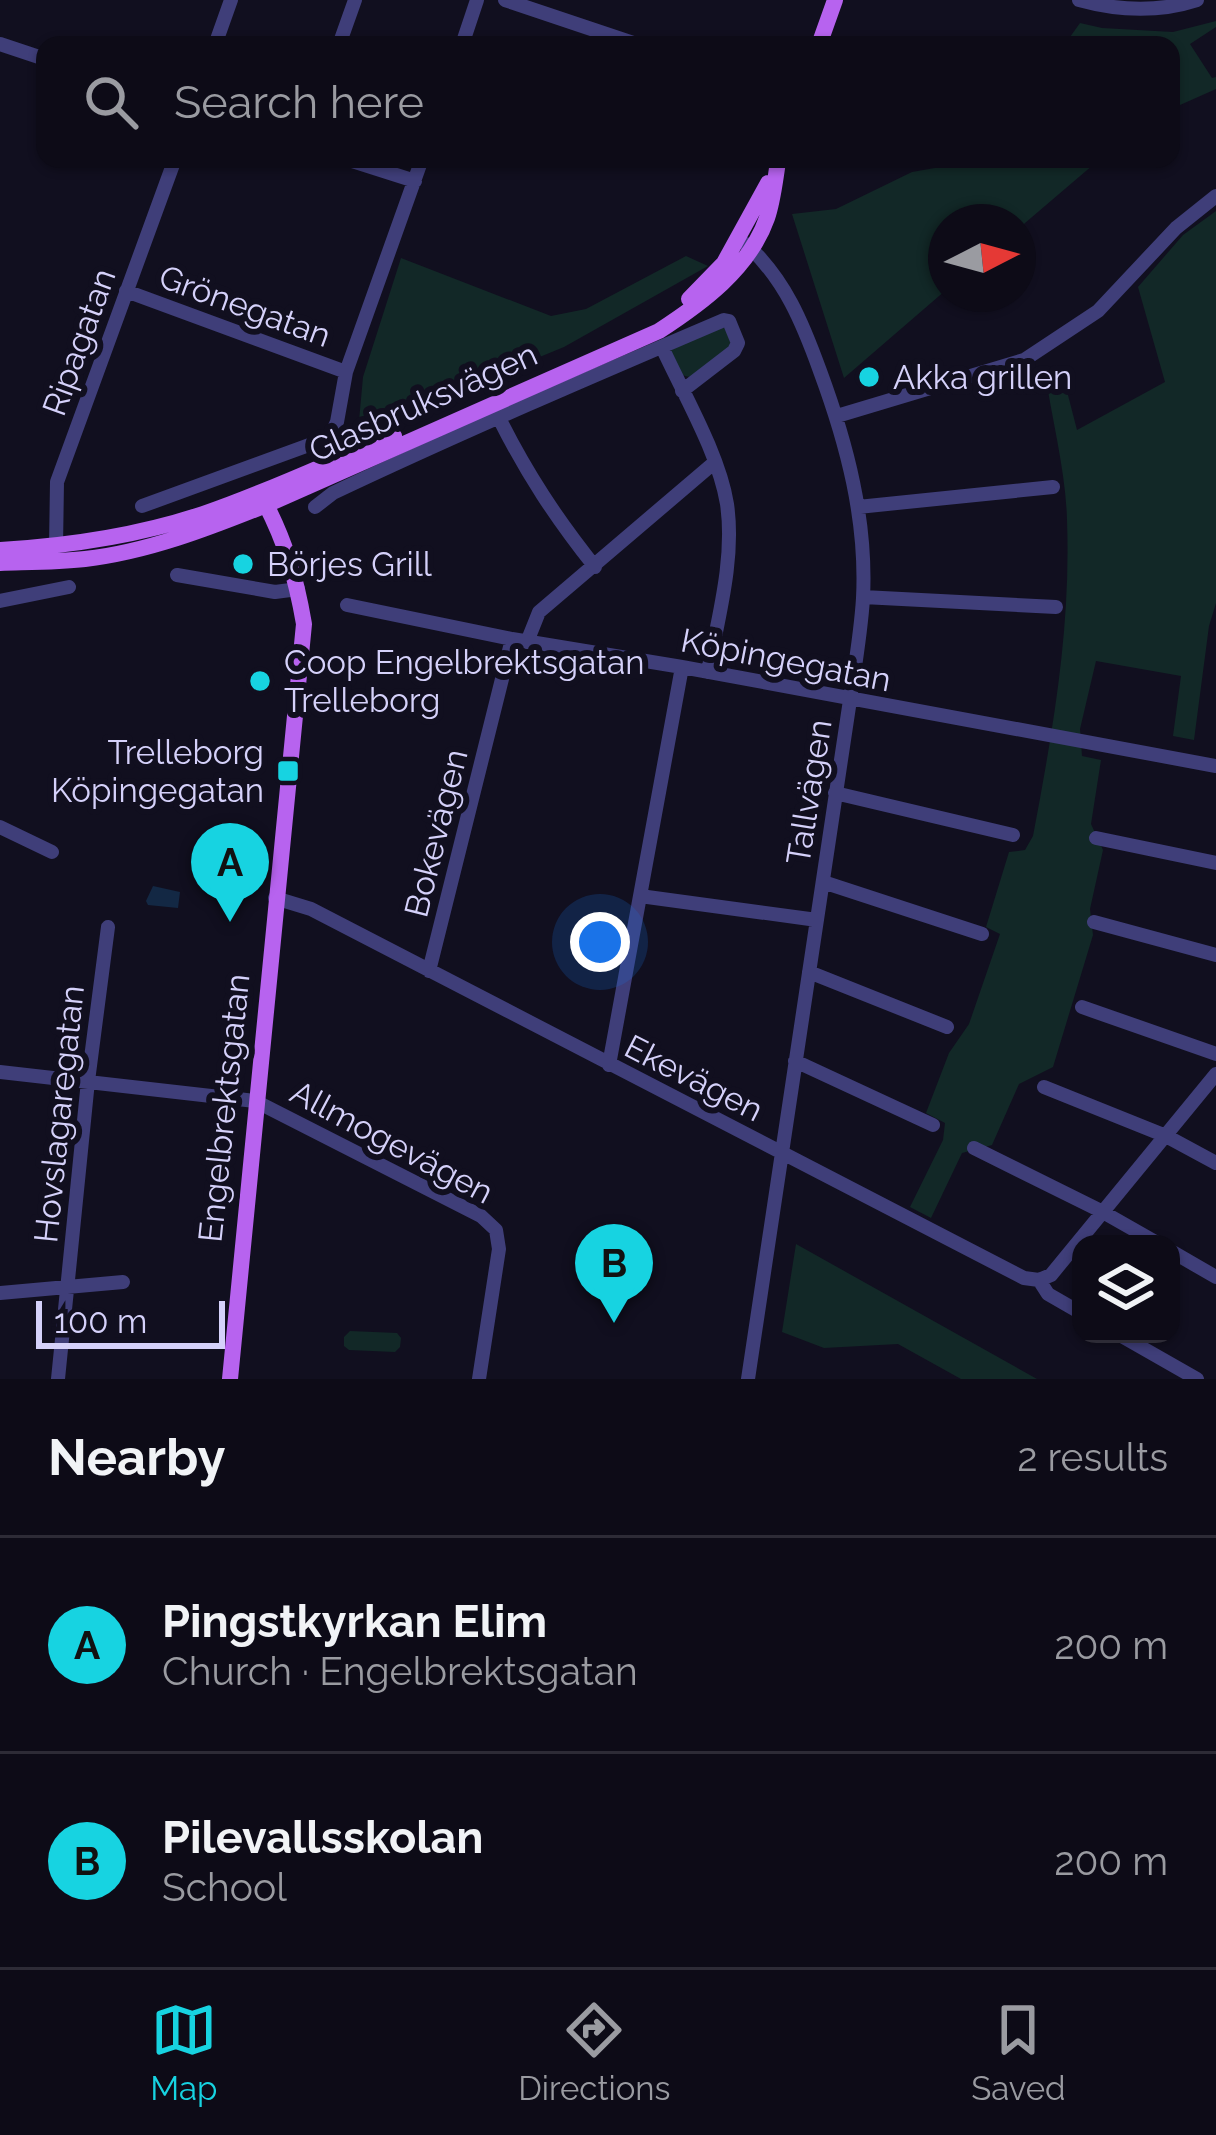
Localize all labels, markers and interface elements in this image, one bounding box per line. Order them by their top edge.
search box [36,36,1180,168]
icon: search [78,69,144,135]
text: Search here [174,76,424,129]
north arrow [928,204,1036,312]
street label: Grönegatan [154,257,336,355]
street label: Ripagatan [34,263,124,421]
street label: Glasbruksvägen [303,334,543,470]
place label: Akka grillen [893,358,1072,397]
marker: Akka grillen [856,364,882,390]
place label: Börjes Grill [267,545,433,584]
marker: Börjes Grill [230,551,256,577]
street label: Köpingegatan [678,621,894,699]
place label: Coop Engelbrektsgatan Trelleborg [284,643,644,720]
marker: Coop Engelbrektsgatan Trelleborg [247,668,273,694]
street label: Tallvägen [778,717,840,867]
place label: Trelleborg Köpingegatan [51,733,264,810]
street label: Bokevägen [396,745,476,921]
marker: Trelleborg Köpingegatan [275,758,301,784]
pin: A [191,823,269,922]
your location [570,912,630,972]
street label: Engelbrektsgatan [191,972,257,1244]
street label: Hovslagaregatan [26,983,92,1245]
street label: Ekevägen [618,1027,770,1129]
street label: Allmogevägen [284,1072,500,1212]
pin: B [575,1224,653,1323]
map controls [1072,1235,1180,1343]
button: layers [1072,1235,1180,1343]
scale bar [36,1295,225,1348]
text: 100 m [54,1302,147,1341]
text: Nearby [48,1427,225,1487]
text: 2 results [1017,1434,1168,1480]
text: Pingstkyrkan Elim [162,1595,547,1648]
text: A [74,1622,100,1668]
text: 200 m [1054,1622,1168,1668]
text: Church · Engelbrektsgatan [162,1648,638,1694]
text: Pilevallsskolan [162,1811,483,1864]
text: B [74,1838,100,1884]
text: 200 m [1054,1838,1168,1884]
text: School [162,1864,287,1910]
tab: Map [150,1997,217,2108]
tab: Directions [518,1997,671,2108]
tab: Saved [971,1997,1066,2108]

